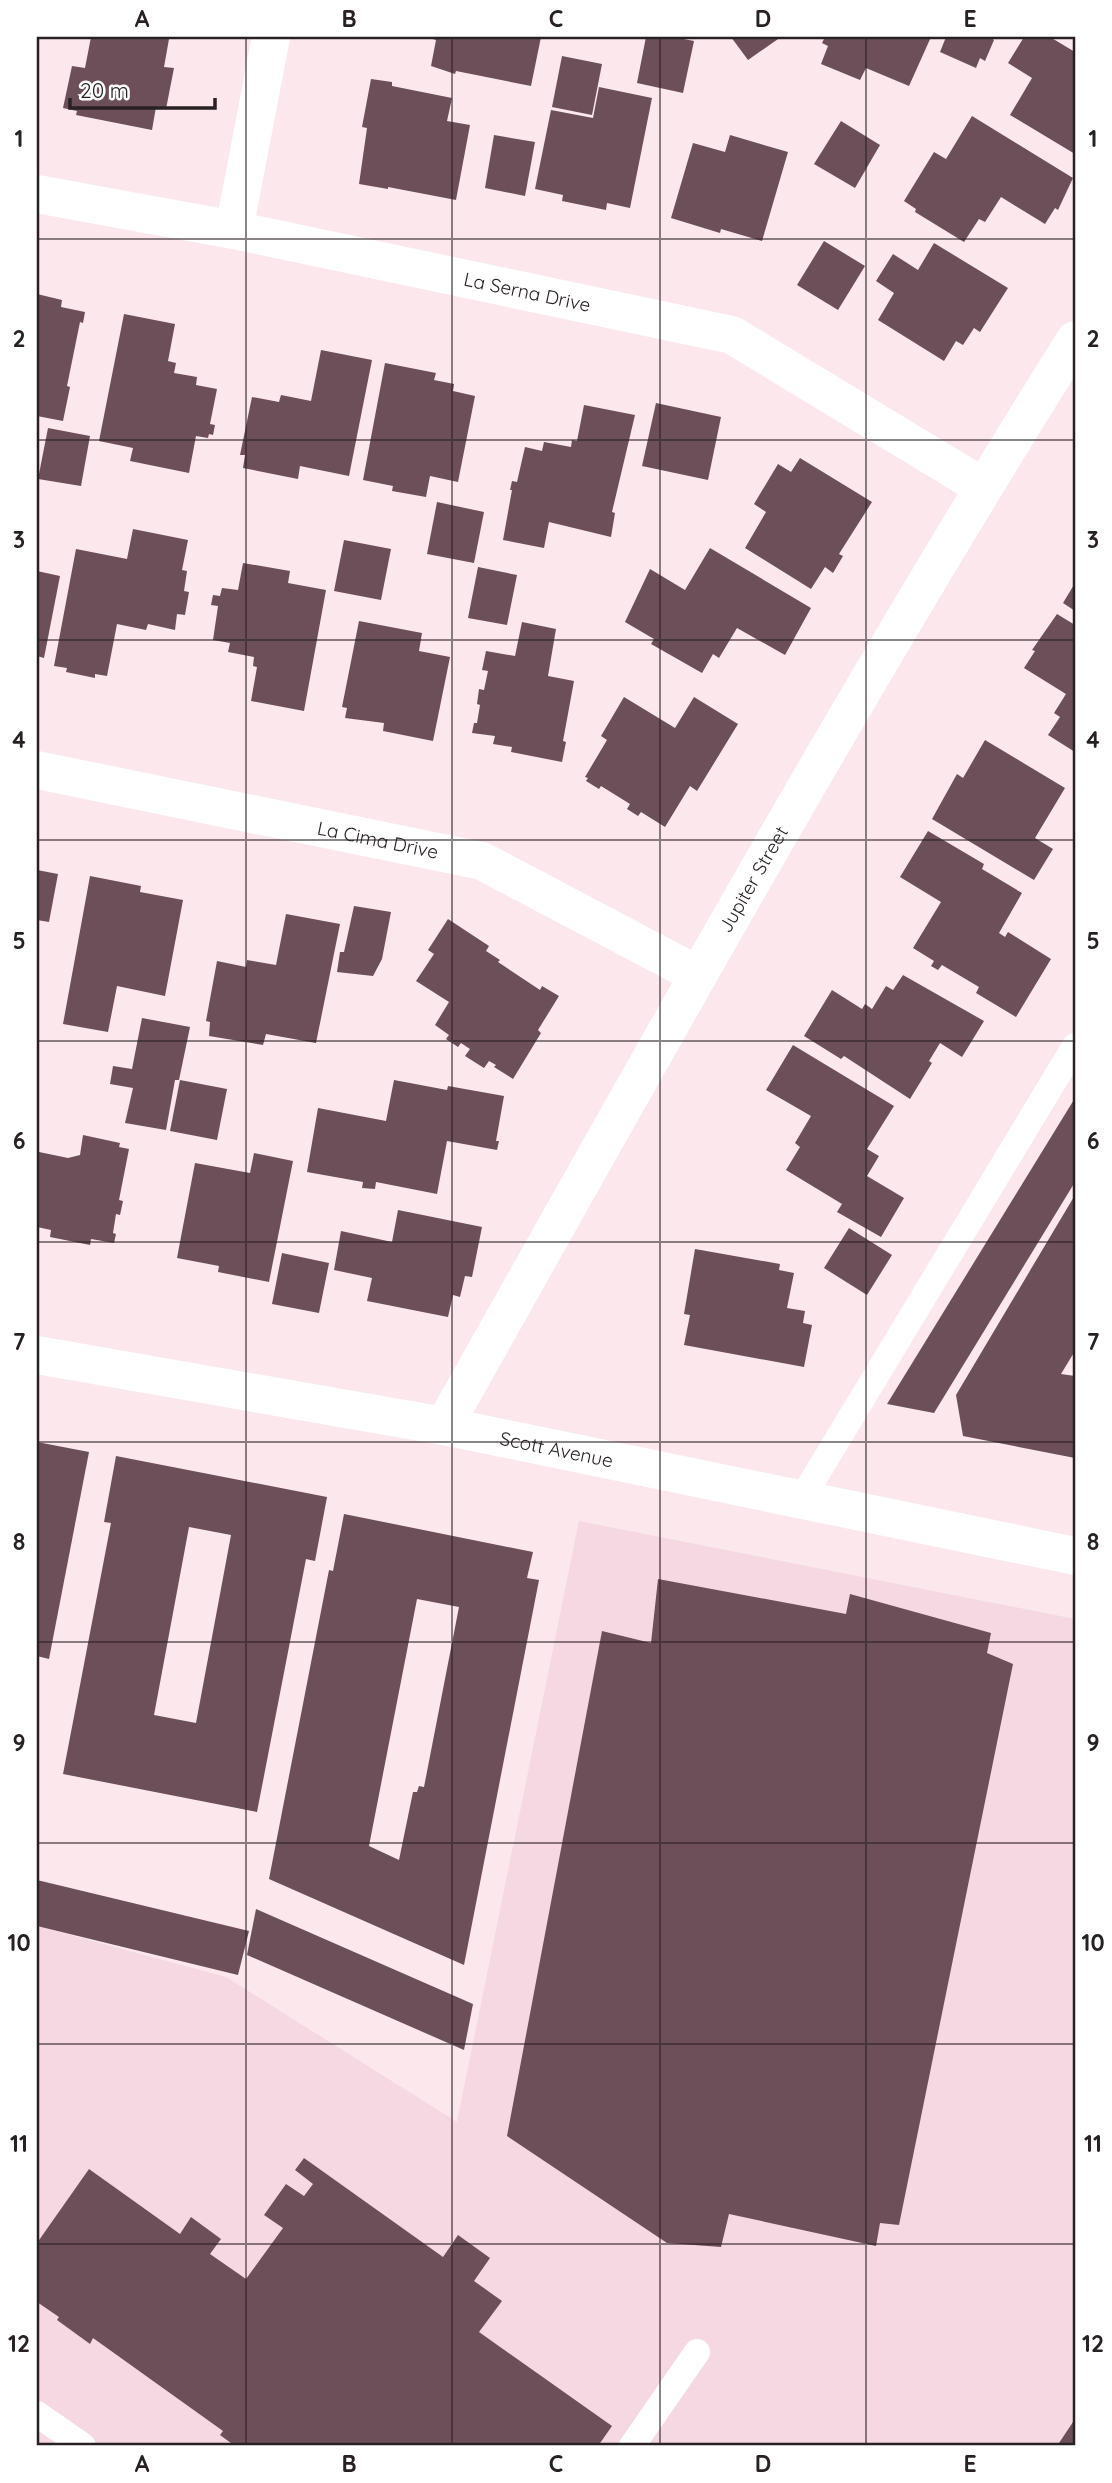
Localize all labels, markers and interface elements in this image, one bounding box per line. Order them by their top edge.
text: A [135,4,150,33]
text: B [341,4,357,33]
text: C [549,4,563,33]
text: D [755,4,771,33]
text: E [963,4,977,33]
scale bar [70,66,215,110]
text: 20 m [80,77,129,103]
text: 1 [15,124,23,153]
text: 1 [1089,124,1097,153]
street label: La Serna Drive [462,267,593,317]
text: 2 [12,324,26,353]
text: 2 [1086,324,1100,353]
text: 3 [13,525,25,554]
text: 3 [1087,525,1099,554]
text: 4 [12,725,26,754]
text: 4 [1086,725,1100,754]
street label: La Cima Drive [315,816,441,864]
street label: Jupiter Street [713,822,793,937]
text: 5 [12,926,26,955]
text: 5 [1086,926,1100,955]
text: 6 [13,1126,25,1155]
text: 6 [1087,1126,1099,1155]
text: 7 [13,1327,26,1356]
text: 7 [1087,1327,1100,1356]
street label: Scott Avenue [498,1426,615,1473]
text: 8 [13,1527,25,1556]
text: 8 [1087,1527,1099,1556]
text: 9 [12,1728,26,1757]
text: 9 [1086,1728,1100,1757]
text: 10 [7,1928,31,1957]
text: 10 [1081,1928,1105,1957]
text: 11 [10,2129,28,2158]
text: 11 [1084,2129,1102,2158]
text: 12 [8,2329,30,2358]
text: 12 [1082,2329,1104,2358]
text: A [135,2449,150,2478]
text: B [341,2449,357,2478]
text: C [549,2449,563,2478]
text: D [755,2449,771,2478]
text: E [963,2449,977,2478]

